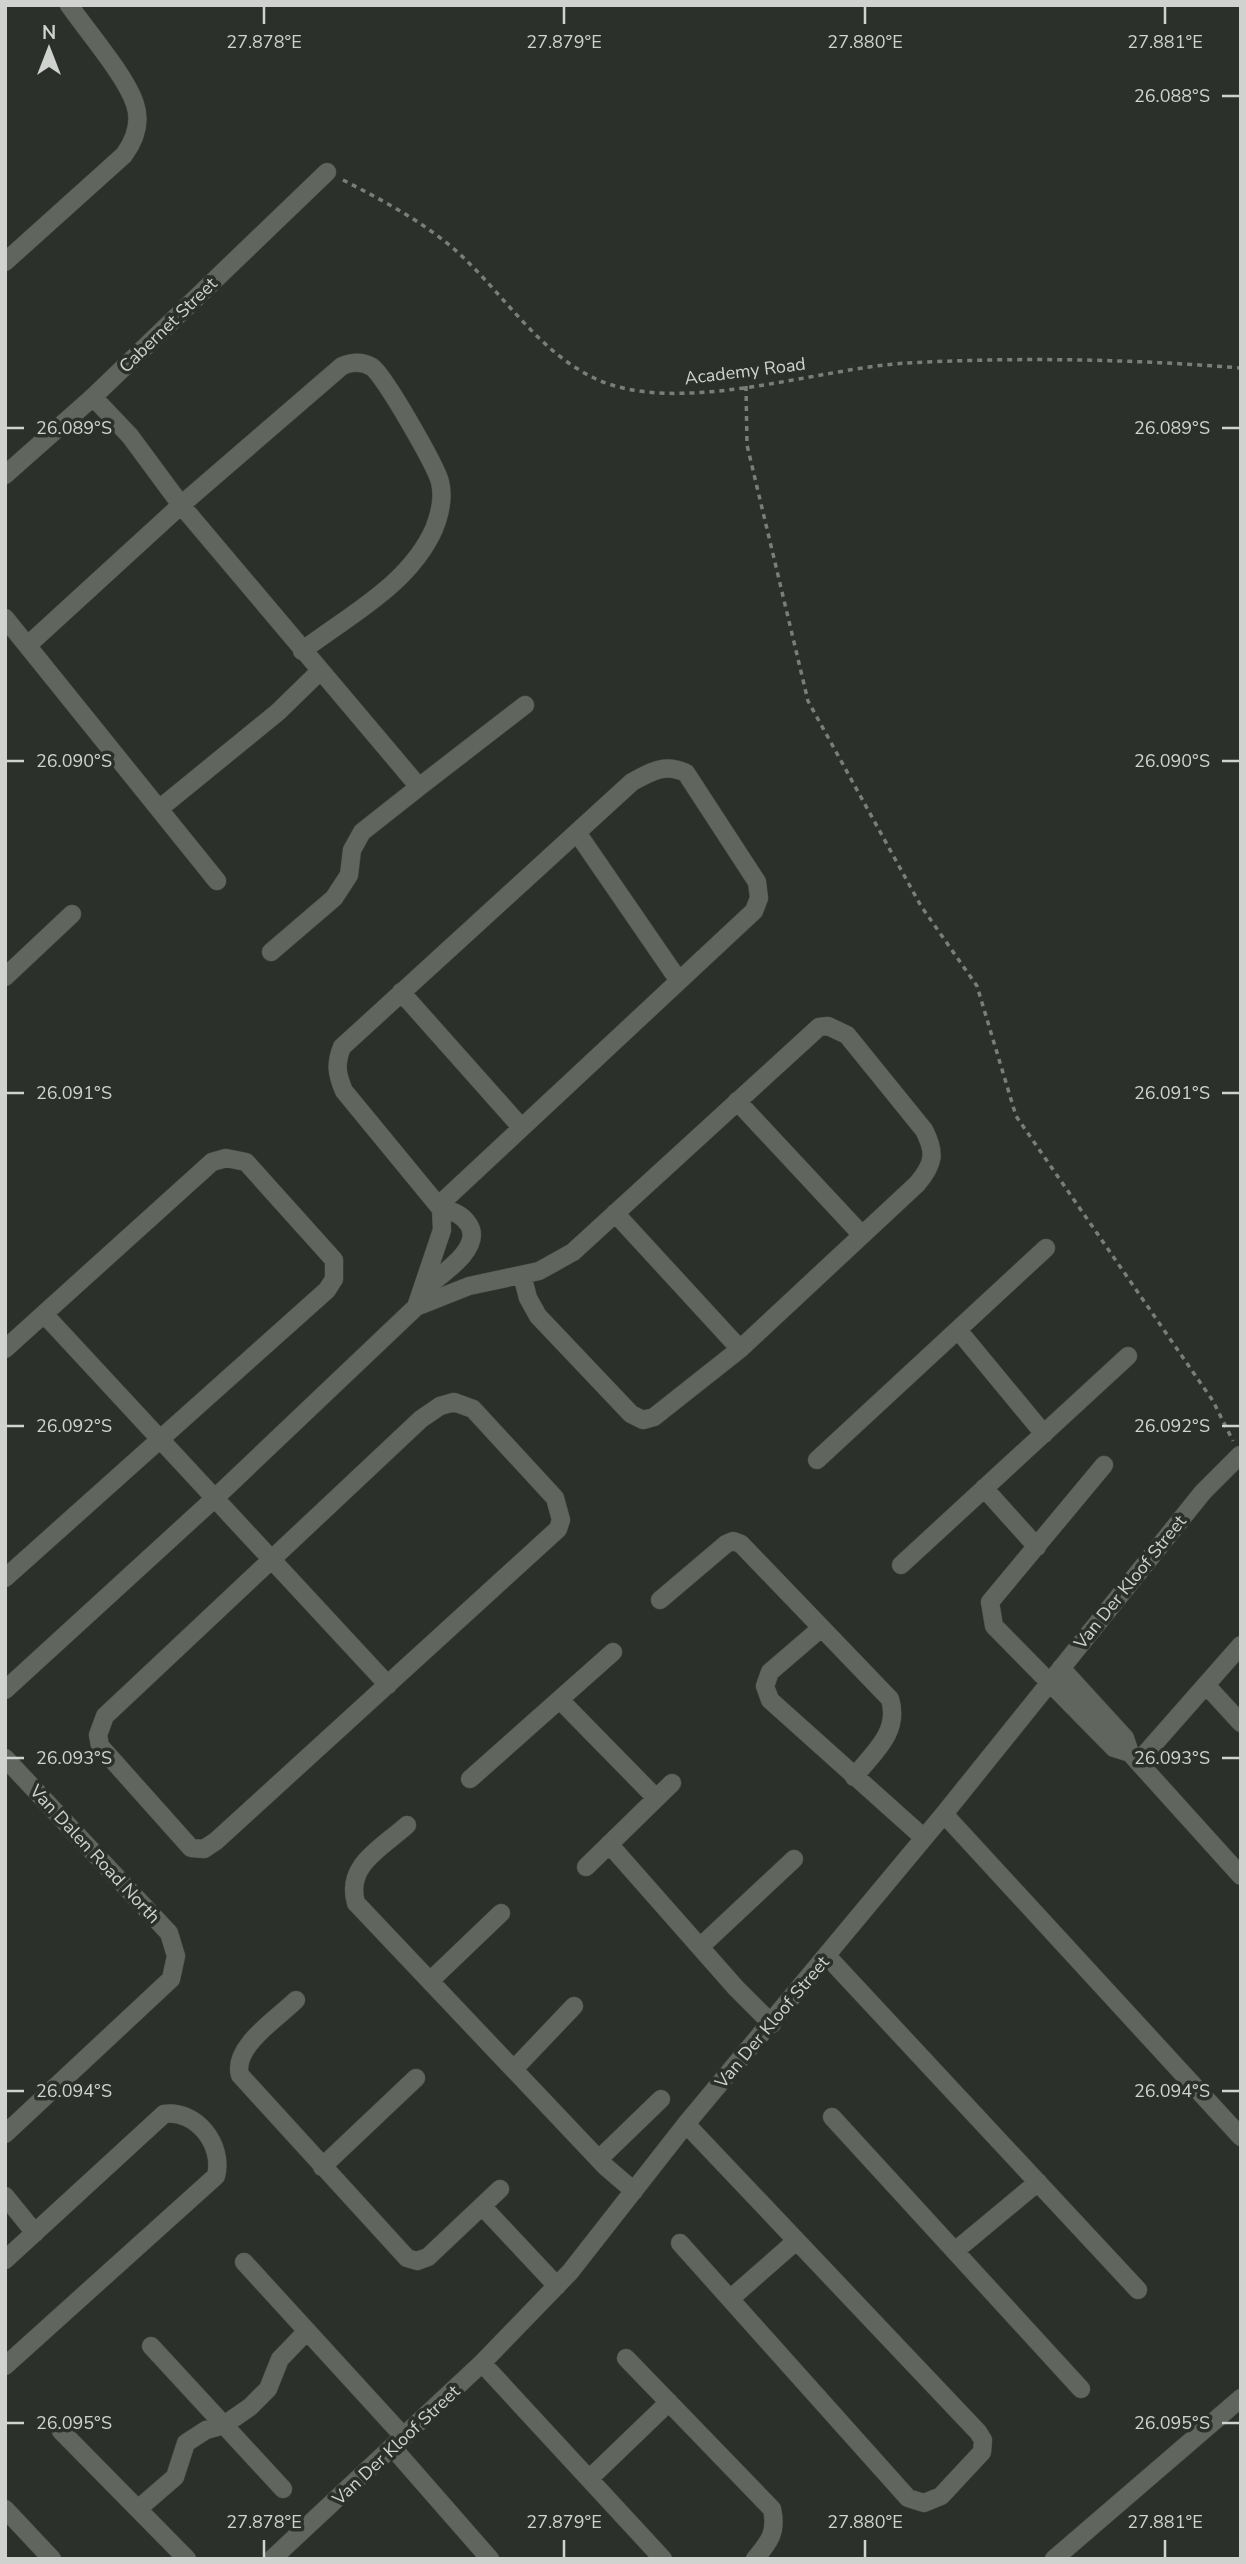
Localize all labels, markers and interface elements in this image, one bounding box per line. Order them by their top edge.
north arrow [14,14,84,84]
text: N [42,20,56,46]
text: 27.878°E [226,30,302,54]
text: 27.879°E [526,30,602,54]
text: 27.880°E [827,30,903,54]
text: 27.881°E [1127,30,1203,54]
text: 26.088°S [1134,84,1210,108]
street label: Cabernet Street [114,272,223,378]
street label: Academy Road [683,352,807,390]
text: 26.089°S [36,416,112,440]
text: 26.089°S [1134,416,1210,440]
text: 26.090°S [36,749,112,773]
text: 26.090°S [1134,749,1210,773]
text: 26.091°S [36,1081,112,1105]
text: 26.091°S [1134,1081,1210,1105]
text: 26.092°S [36,1414,112,1438]
text: 26.092°S [1134,1414,1210,1438]
street label: Van Der Kloof Street [1068,1509,1192,1655]
text: 26.093°S [36,1746,112,1770]
text: 26.093°S [1134,1746,1210,1770]
street label: Van Dalen Road North [24,1779,166,1929]
street label: Van Der Kloof Street [709,1950,835,2094]
text: 26.094°S [36,2079,112,2103]
text: 26.094°S [1134,2079,1210,2103]
street label: Van Der Kloof Street [326,2379,465,2511]
text: 26.095°S [36,2411,112,2435]
text: 26.095°S [1134,2411,1210,2435]
text: 27.878°E [226,2510,302,2534]
text: 27.879°E [526,2510,602,2534]
text: 27.880°E [827,2510,903,2534]
text: 27.881°E [1127,2510,1203,2534]

